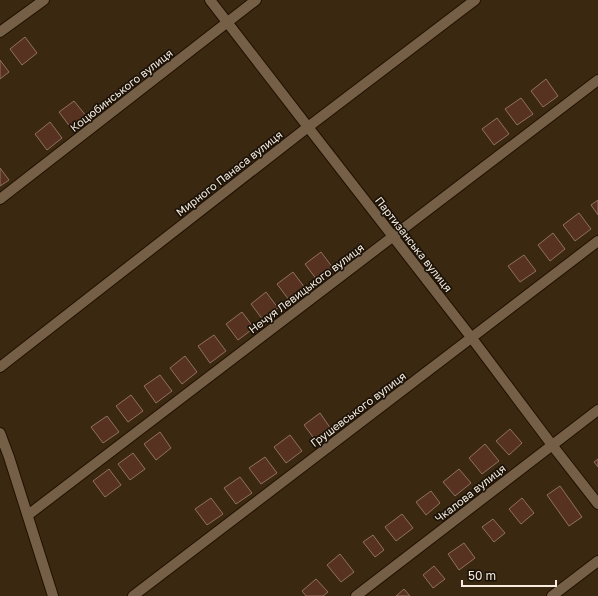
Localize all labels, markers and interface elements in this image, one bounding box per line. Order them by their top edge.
street label: Коцюбинського вулиця [67,46,175,134]
street label: Мирного Панаса вулиця [173,127,285,219]
street label: Партизанська вулиця [373,194,455,294]
street label: Нечуя Левицького вулиця [246,240,366,336]
street label: Грушевського вулиця [308,369,408,449]
street label: Чкалова вулиця [432,461,508,525]
scale bar [462,562,556,588]
text: 50 m [468,568,496,583]

